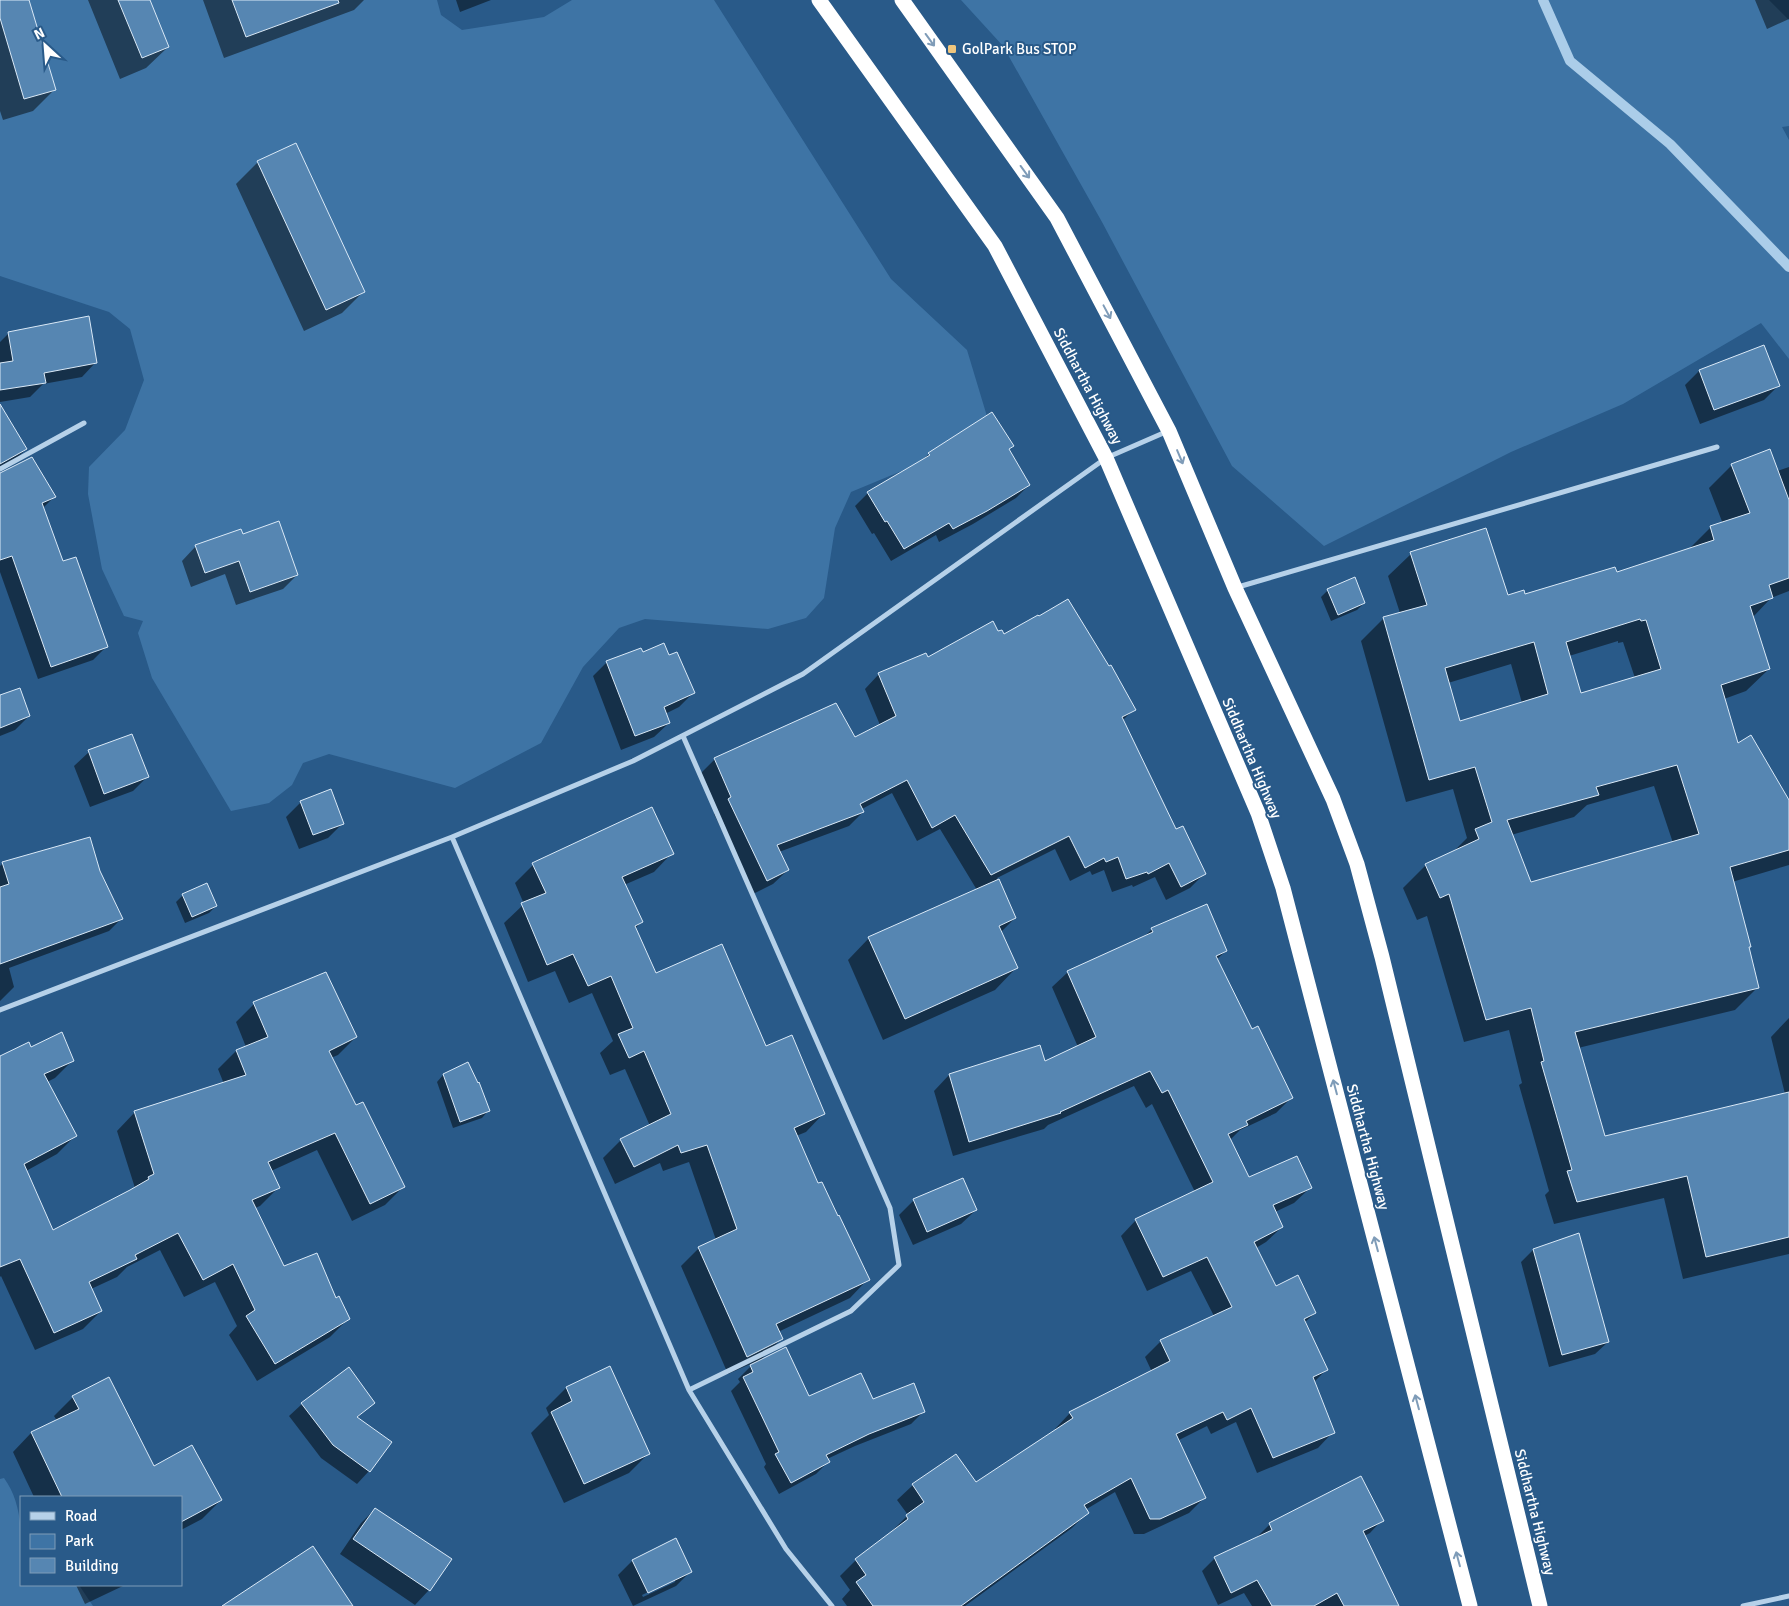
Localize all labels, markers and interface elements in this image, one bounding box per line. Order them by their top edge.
north arrow [20,20,70,70]
text: N [31,24,48,44]
one-way arrow [925,33,935,47]
place label: GolPark Bus STOP [962,40,1076,58]
marker: GolPark Bus STOP [946,43,958,55]
one-way arrow [1019,165,1030,178]
one-way arrow [1102,304,1112,319]
street label: Siddhartha Highway [1050,325,1126,447]
one-way arrow [1176,448,1185,464]
street label: Siddhartha Highway [1218,695,1286,821]
one-way arrow [1329,1080,1339,1096]
street label: Siddhartha Highway [1343,1082,1393,1212]
one-way arrow [1371,1237,1380,1253]
one-way arrow [1412,1394,1421,1410]
street label: Siddhartha Highway [1511,1447,1559,1577]
legend [20,1496,182,1586]
text: Road [65,1507,97,1525]
text: Park [65,1532,94,1550]
one-way arrow [1453,1551,1462,1567]
text: Building [65,1557,119,1575]

